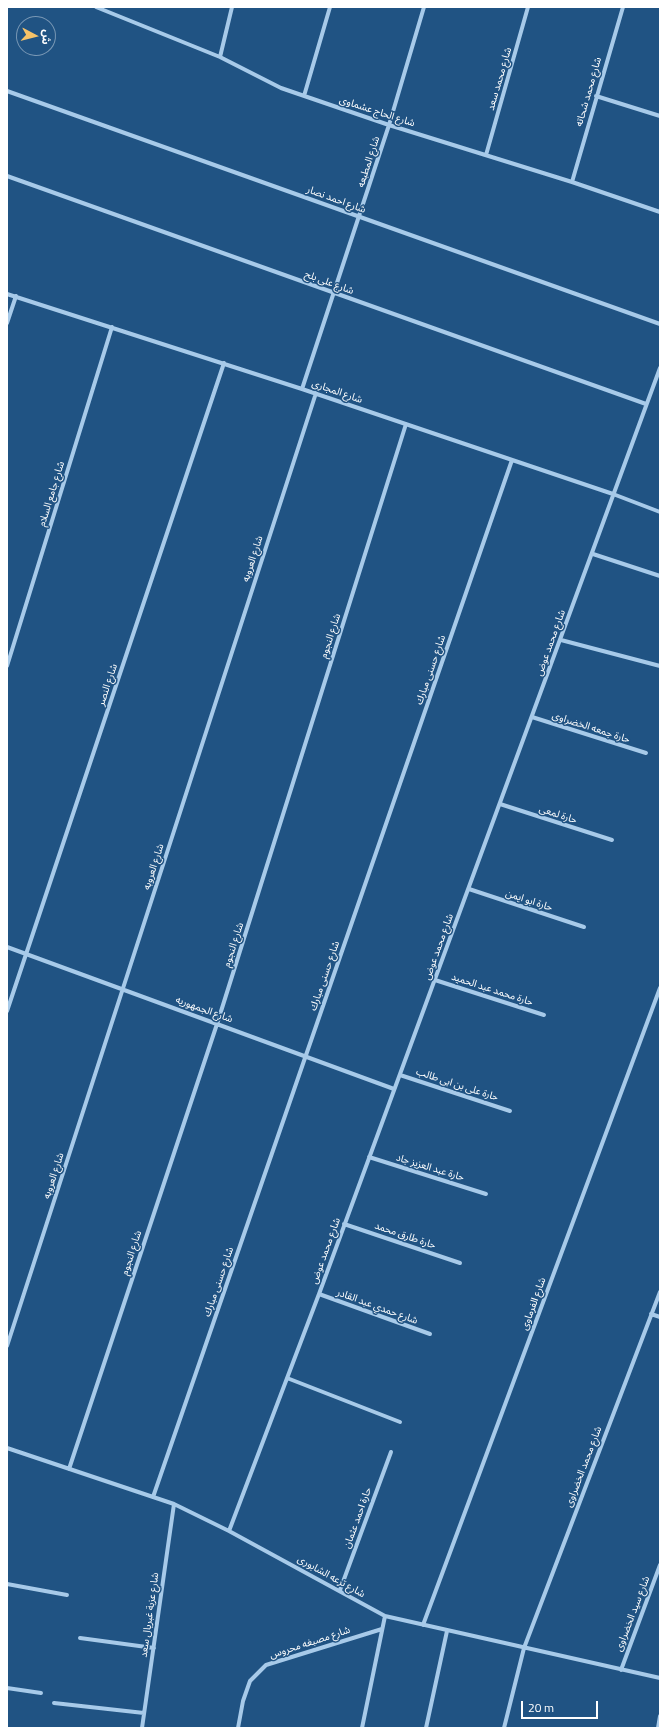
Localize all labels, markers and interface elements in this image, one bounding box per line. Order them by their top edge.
north arrow [16,16,56,56]
text: ش [38,29,56,46]
street label: شارع محمد سعد [485,46,515,112]
street label: شارع محمد شحاته [573,56,605,128]
street label: شارع الحاج عشماوى [338,94,416,130]
street label: شارع المطبعه [355,135,383,189]
street label: شارع احمد نصار [305,184,367,216]
street label: شارع على بلح [303,269,355,297]
street label: شارع المجارى [310,378,364,406]
street label: شارع جامع السلام [36,460,68,528]
street label: شارع العروبه [240,534,266,584]
street label: شارع محمد عوض [533,608,569,678]
street label: شارع النجوم [318,612,344,660]
street label: شارع حسنى مبارك [413,634,449,706]
street label: شارع النصر [96,662,120,708]
street label: حارة جمعه الخضراوى [551,710,631,746]
street label: حارة لمعى [537,803,579,827]
street label: شارع العروبه [141,842,167,892]
street label: حارة ابو ايمن [504,888,554,914]
street label: شارع محمد عوض [421,912,457,982]
street label: شارع النجوم [221,921,247,969]
street label: شارع حسنى مبارك [307,940,343,1012]
street label: حارة محمد عبد الحميد [450,971,534,1009]
street label: شارع الجمهوريه [174,994,234,1026]
street label: حارة على بن ابى طالب [414,1066,500,1104]
street label: شارع العروبه [41,1151,67,1201]
street label: حارة عبد العزيز جاد [394,1152,466,1184]
street label: شارع محمد عوض [308,1216,344,1286]
street label: حارة طارق محمد [373,1220,437,1252]
street label: شارع النجوم [119,1229,145,1277]
street label: شارع حسنى مبارك [201,1246,237,1318]
street label: شارع الفرماوى [519,1276,549,1332]
street label: شارع حمدي عبد القادر [335,1287,419,1327]
street label: شارع محمد الخضراوى [563,1425,605,1509]
street label: حارة احمد عثمان [341,1486,375,1550]
street label: شارع ترعه الشابورى [295,1553,367,1601]
street label: شارع عزبة غبريال سعد [138,1572,162,1658]
street label: شارع سيد الخضراوى [613,1575,653,1653]
street label: شارع مصبغه محروس [268,1624,352,1662]
scale bar [523,1693,600,1719]
text: 20 m [528,1698,554,1717]

